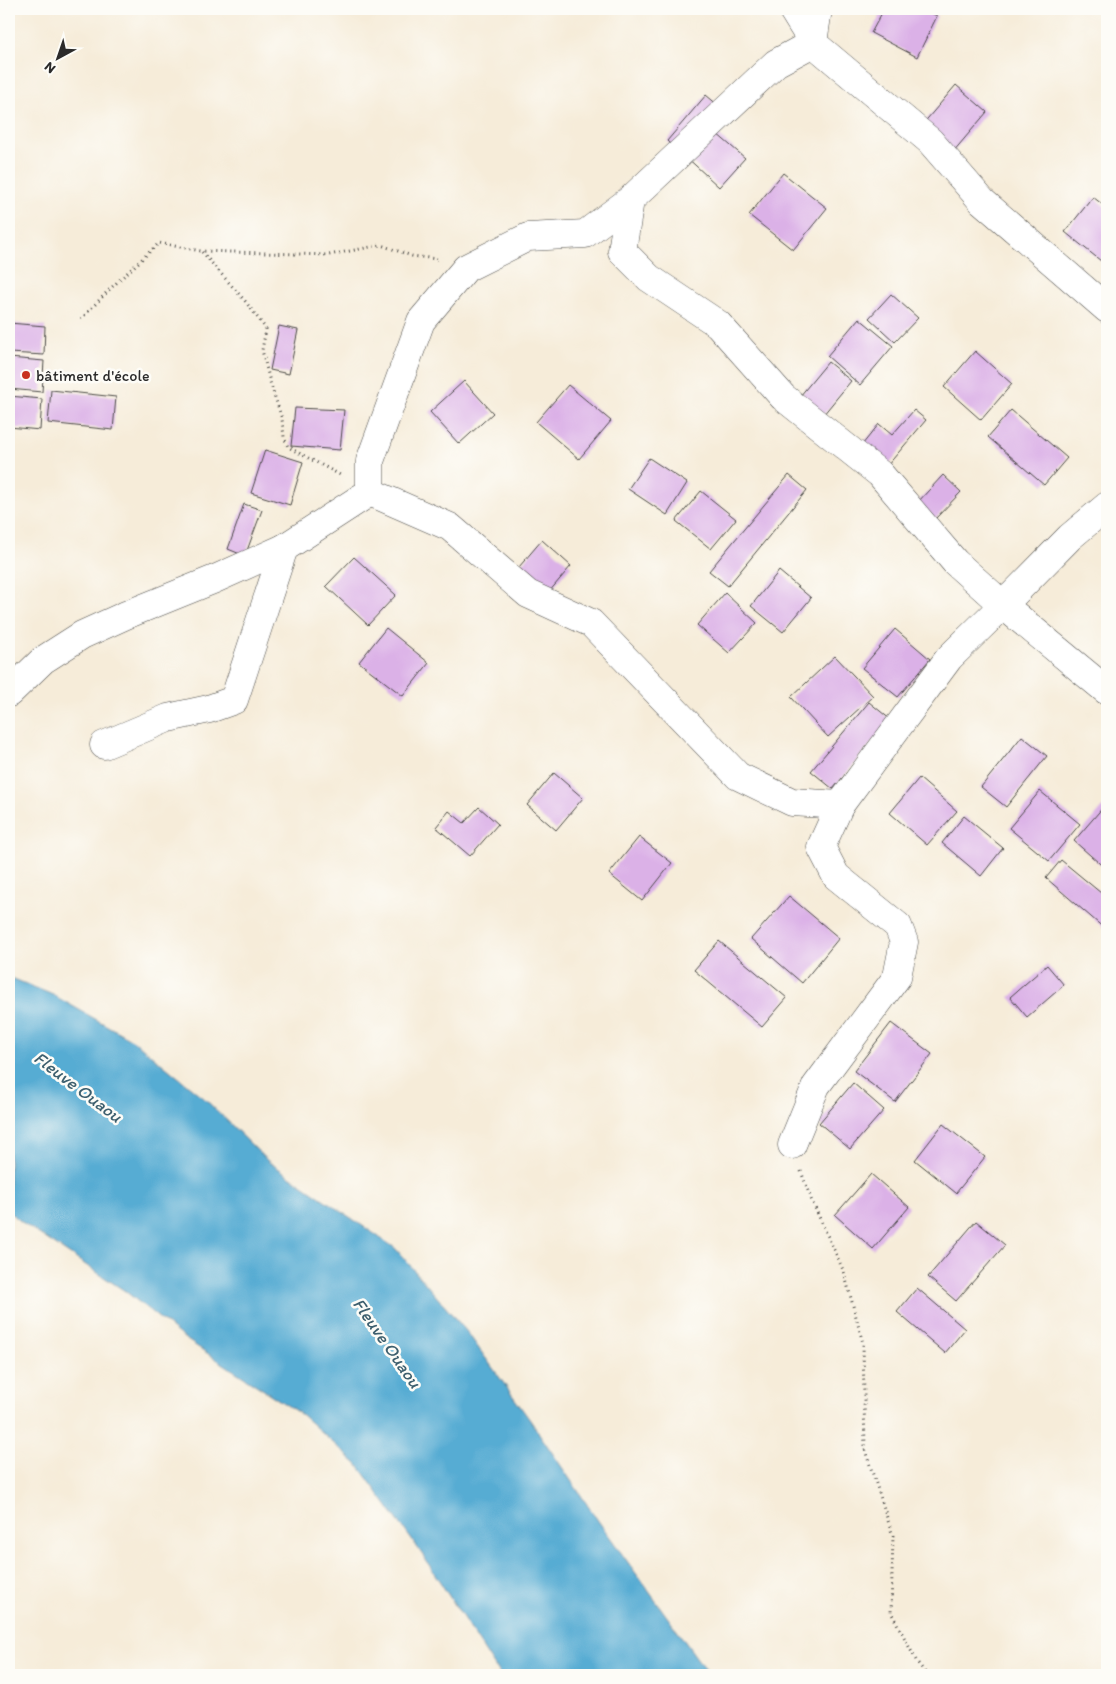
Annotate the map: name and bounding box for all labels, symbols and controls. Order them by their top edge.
north arrow [32,32,82,82]
text: N [41,58,59,77]
place label: bâtiment d'école [36,366,150,385]
marker: bâtiment d'école [20,369,32,381]
water label: Fleuve Ouaou [30,1047,127,1128]
water label: Fleuve Ouaou [348,1294,427,1393]

